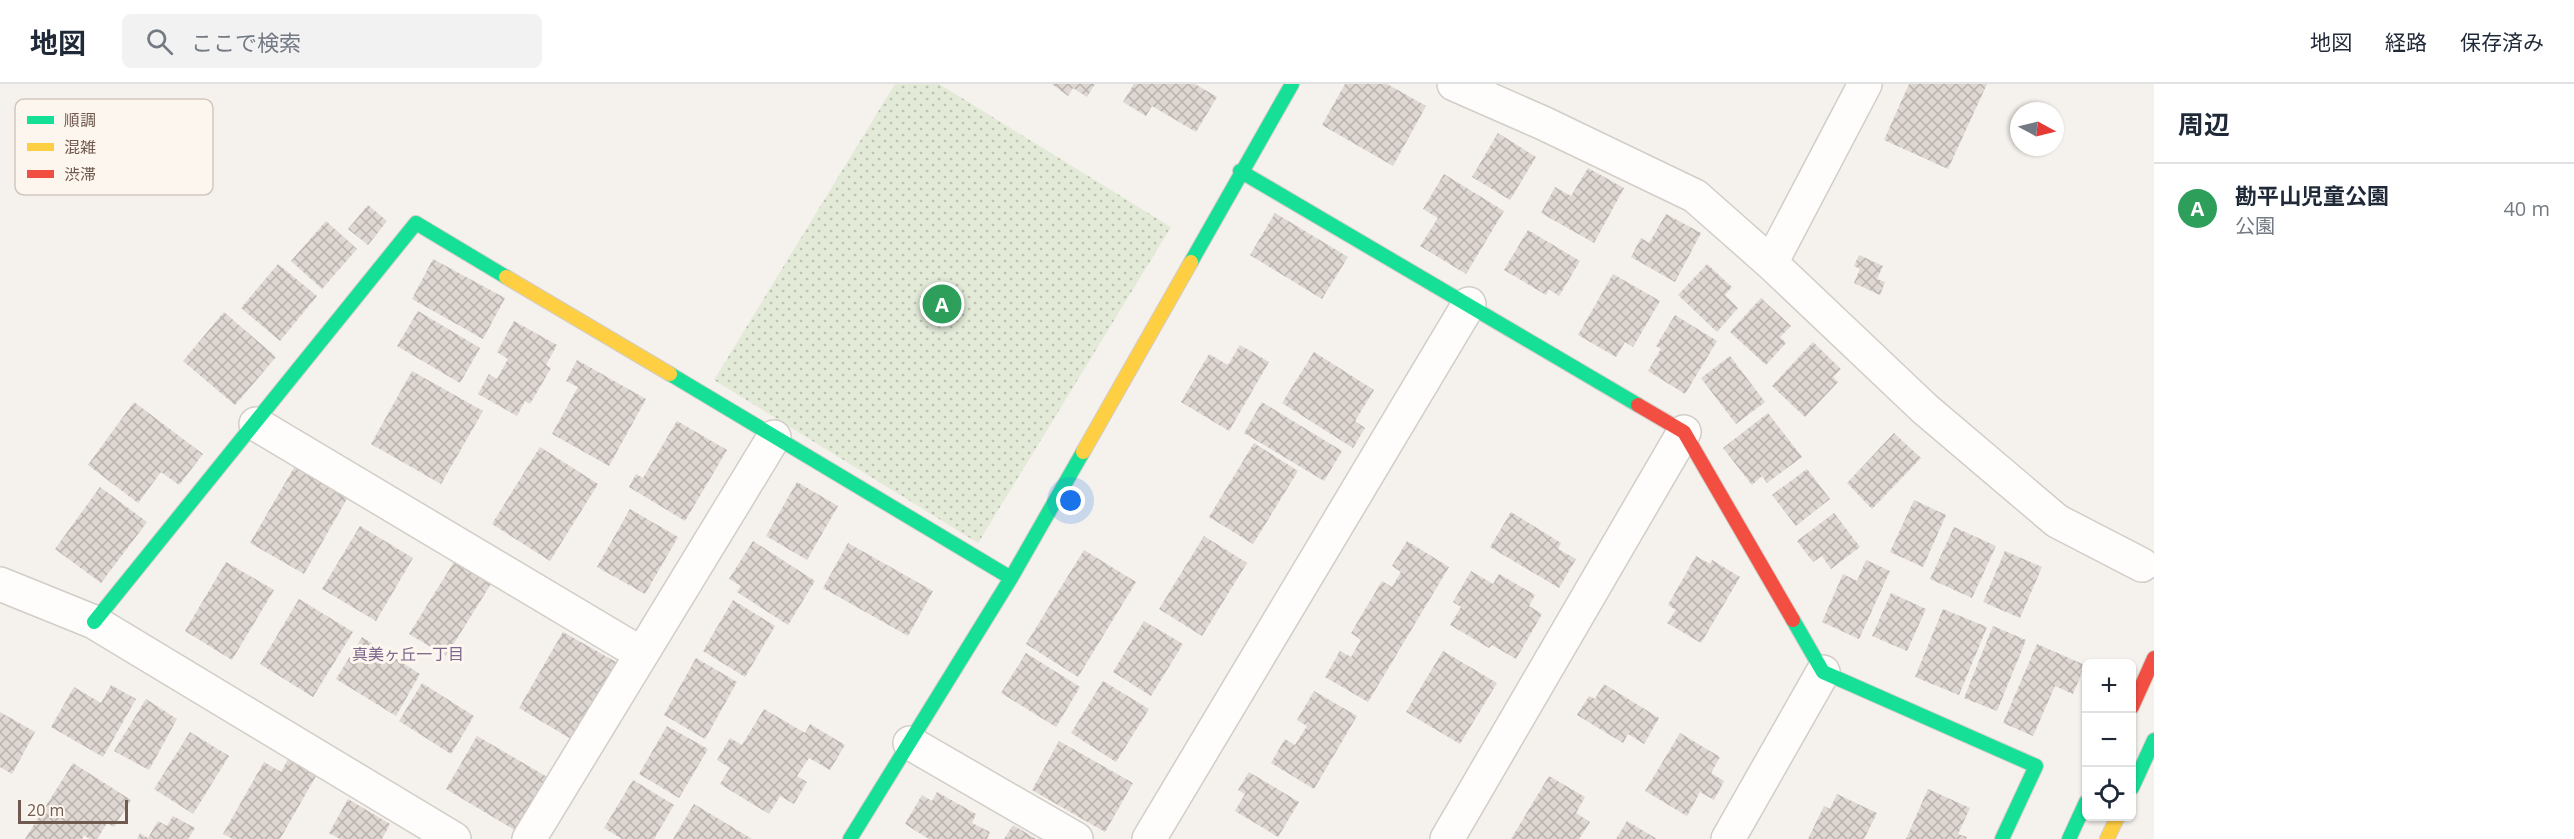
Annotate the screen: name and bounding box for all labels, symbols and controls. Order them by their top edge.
search box [122,14,542,68]
text: 地図 [30,23,86,61]
icon: search [143,25,176,58]
text: ここで検索 [191,27,301,57]
text: 地図 [2310,28,2352,56]
text: 経路 [2385,28,2427,56]
text: 保存済み [2460,28,2544,56]
legend [15,99,213,195]
north arrow [2010,102,2064,156]
text: 周辺 [2178,106,2230,142]
text: 順調 [64,109,96,131]
text: 混雑 [64,136,96,158]
text: 渋滞 [64,163,96,185]
text: 勘平山児童公園 [2235,180,2389,210]
text: A [2191,195,2204,222]
text: 40 m [2503,195,2550,222]
text: 公園 [2235,212,2275,239]
pin: A [922,282,962,326]
your location [1056,486,1085,515]
district label: 真美ヶ丘一丁目 [352,643,464,665]
map controls [2082,659,2136,821]
button: + [2082,659,2136,713]
button: − [2082,713,2136,767]
button: locate [2082,767,2136,821]
scale bar [18,797,128,824]
text: 20 m [27,799,64,821]

